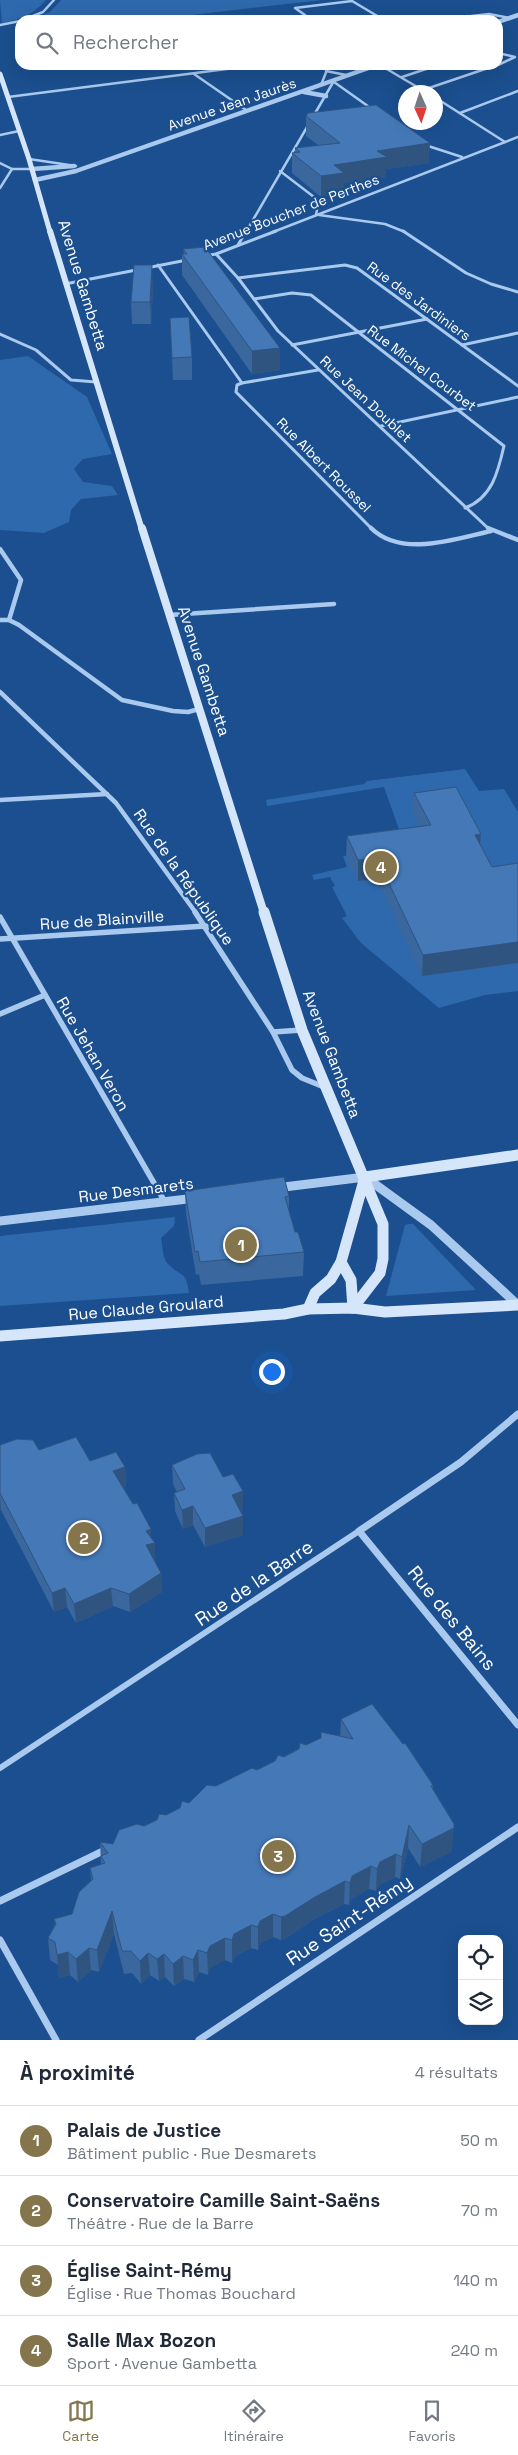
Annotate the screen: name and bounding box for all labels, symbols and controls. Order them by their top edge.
search box [15,15,503,70]
icon: search [33,29,61,57]
text: Rechercher [73,30,179,55]
street label: Avenue Jean Jaurès [165,74,299,134]
north arrow [398,85,443,130]
street label: Avenue Boucher de Perthes [200,170,382,254]
street label: Avenue Gambetta [53,217,113,353]
street label: Rue des Jardiniers [364,257,474,345]
street label: Rue Michel Courbet [364,321,480,415]
street label: Rue Jean Doublet [316,352,416,446]
street label: Rue Albert Roussel [273,414,375,516]
street label: Avenue Gambetta [173,603,235,739]
street label: Rue de la République [129,805,239,949]
pin: 4 [365,848,397,886]
street label: Rue de Blainville [39,905,165,935]
street label: Avenue Gambetta [298,987,366,1121]
street label: Rue Jehan Veron [52,993,134,1115]
street label: Rue Desmarets [77,1173,195,1207]
pin: 1 [225,1226,257,1264]
street label: Rue Claude Groulard [68,1291,224,1325]
your location [259,1359,285,1385]
pin: 2 [68,1519,100,1557]
street label: Rue de la Barre [190,1534,318,1632]
street label: Rue des Bains [402,1560,502,1676]
pin: 3 [262,1837,294,1875]
street label: Rue Saint-Rémy [281,1869,417,1971]
map controls [458,1935,503,2025]
button: locate [458,1935,503,1980]
button: layers [458,1980,503,2025]
text: À proximité [20,2059,135,2086]
text: 4 résultats [415,2062,498,2083]
text: Palais de Justice [67,2118,221,2143]
text: 1 [32,2130,40,2151]
text: 50 m [460,2130,498,2151]
text: Bâtiment public · Rue Desmarets [67,2143,317,2164]
text: Conservatoire Camille Saint-Saëns [67,2188,380,2213]
text: 2 [31,2200,41,2221]
text: 70 m [461,2200,498,2221]
text: Théâtre · Rue de la Barre [67,2213,254,2234]
text: Église Saint-Rémy [67,2258,232,2283]
text: 3 [31,2270,41,2291]
text: 140 m [453,2270,498,2291]
text: Église · Rue Thomas Bouchard [67,2283,296,2304]
text: Salle Max Bozon [67,2328,216,2353]
text: 4 [31,2340,41,2361]
text: 240 m [451,2340,498,2361]
text: Sport · Avenue Gambetta [67,2353,257,2374]
tab: Carte [62,2397,99,2445]
tab: Itinéraire [224,2397,284,2445]
tab: Favoris [409,2397,456,2445]

